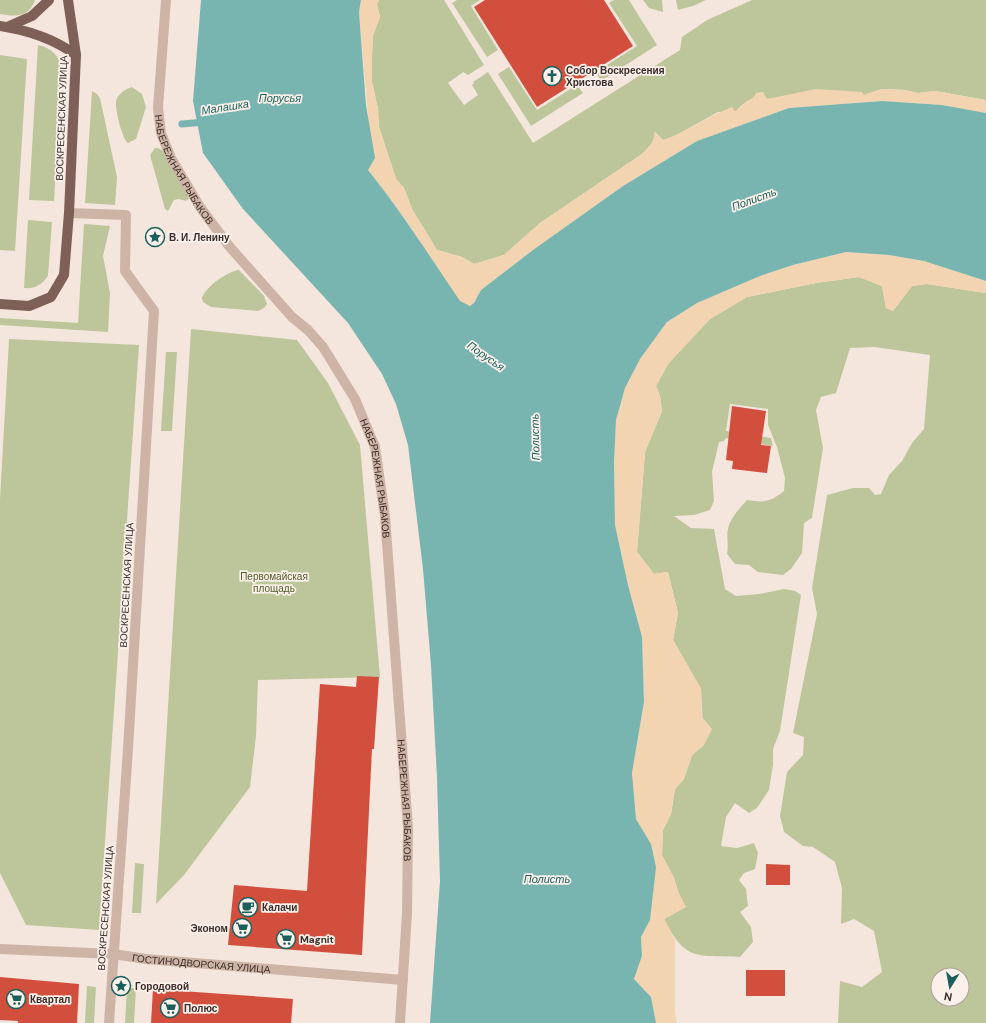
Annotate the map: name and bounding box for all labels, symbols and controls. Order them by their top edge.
street label: ВОСКРЕСЕНСКАЯ УЛИЦА [53,55,70,181]
place label: Собор Воскресения Христова [566,64,665,89]
church icon: Собор Воскресения Христова [541,65,563,87]
water label: Порусья [259,91,301,105]
water label: Малашка [200,96,250,118]
street label: НАБЕРЕЖНАЯ РЫБАКОВ [152,114,217,227]
water label: Полисть [730,184,778,214]
place icon: В. И. Ленину [144,226,166,248]
place label: В. И. Ленину [169,231,230,244]
water label: Порусья [465,338,508,374]
water label: Полисть [527,413,543,461]
street label: НАБЕРЕЖНАЯ РЫБАКОВ [357,417,393,539]
street label: ВОСКРЕСЕНСКАЯ УЛИЦА [117,522,136,648]
park label: Первомайская площадь [240,570,308,595]
street label: НАБЕРЕЖНАЯ РЫБАКОВ [394,739,414,862]
street label: ВОСКРЕСЕНСКАЯ УЛИЦА [95,845,116,971]
water label: Полисть [524,872,571,886]
cafe icon: Калачи [237,896,259,918]
place label: Калачи [262,901,297,914]
supermarket icon: Эконом [231,917,253,939]
place label: Эконом [190,922,228,935]
supermarket icon: Magnit [275,928,297,950]
place label: Magnit [300,933,334,946]
street label: ГОСТИНОДВОРСКАЯ УЛИЦА [131,951,271,976]
north arrow [930,967,970,1007]
place icon: Городовой [110,975,132,997]
place label: Городовой [135,980,189,993]
supermarket icon: Квартал [5,988,27,1010]
text: N [943,989,953,1004]
place label: Квартал [30,993,70,1006]
supermarket icon: Полюс [159,997,181,1019]
place label: Полюс [184,1002,218,1015]

